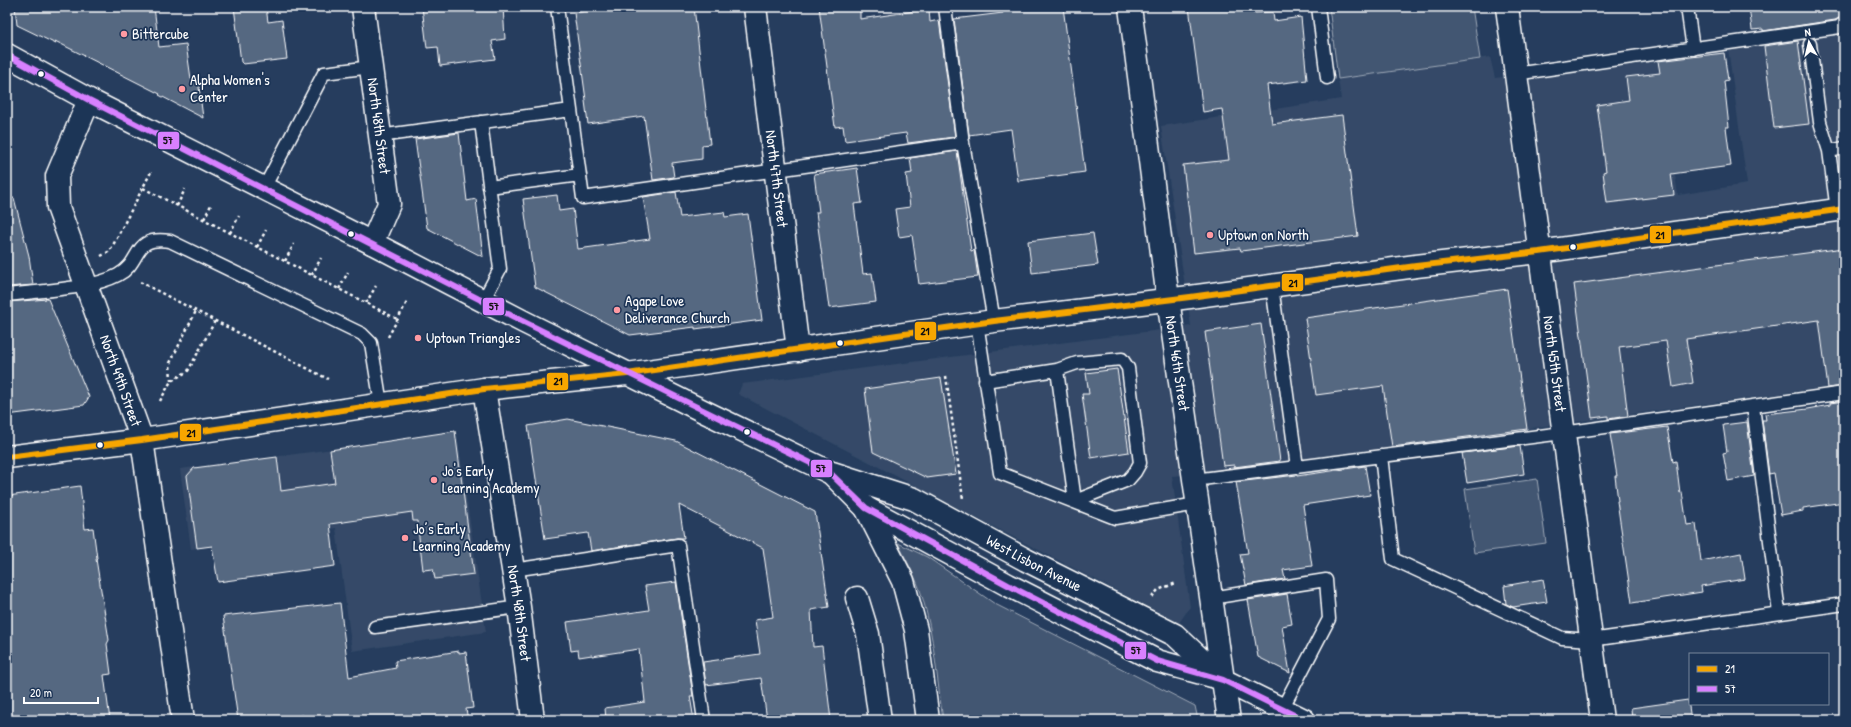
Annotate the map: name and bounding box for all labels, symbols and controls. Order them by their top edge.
north arrow [1789,22,1829,62]
place label: Bittercube [132,23,189,44]
text: N [1804,25,1812,39]
marker: Bittercube [119,29,129,39]
unlabelled marker [36,69,46,79]
place label: Alpha Women's Center [190,69,270,107]
street label: North 48th Street [362,77,396,176]
marker: Alpha Women's Center [177,84,187,94]
street label: North 47th Street [761,129,794,229]
line badge: 57 [157,131,180,150]
text: 57 [163,133,174,147]
place label: Uptown on North [1218,224,1309,245]
line badge: 21 [1649,225,1672,244]
text: 21 [1655,228,1665,242]
unlabelled marker [346,229,356,239]
marker: Uptown on North [1205,230,1215,240]
unlabelled marker [1568,242,1578,252]
line badge: 21 [1281,273,1304,292]
text: 21 [1288,276,1298,290]
place label: Agape Love Deliverance Church [625,290,730,328]
line badge: 57 [482,297,505,316]
text: 57 [489,299,500,313]
marker: Agape Love Deliverance Church [612,305,622,315]
street label: North 46th Street [1161,314,1195,413]
street label: North 45th Street [1538,314,1572,414]
line badge: 21 [914,321,937,341]
text: 21 [920,324,930,338]
place label: Uptown Triangles [426,327,521,348]
street label: North 49th Street [95,332,147,430]
marker: Uptown Triangles [413,333,423,343]
unlabelled marker [835,338,845,348]
line badge: 21 [546,372,569,391]
text: 21 [553,374,563,388]
line badge: 21 [179,423,202,442]
text: 21 [186,426,196,440]
unlabelled marker [742,427,752,437]
unlabelled marker [95,440,105,450]
line badge: 57 [810,459,833,478]
place label: Jo's Early Learning Academy [442,460,540,498]
text: 57 [816,461,827,475]
marker: Jo's Early Learning Academy [429,475,439,485]
place label: Jo’s Early Learning Academy [413,518,511,556]
street label: West Lisbon Avenue [983,529,1085,596]
marker: Jo’s Early Learning Academy [400,533,410,543]
street label: North 48th Street [502,564,537,663]
line badge: 57 [1124,641,1147,660]
text: 57 [1131,643,1142,657]
legend [1689,653,1829,705]
text: 21 [1725,660,1735,677]
scale bar [24,679,98,705]
text: 57 [1725,680,1736,697]
text: 20 m [30,684,52,701]

